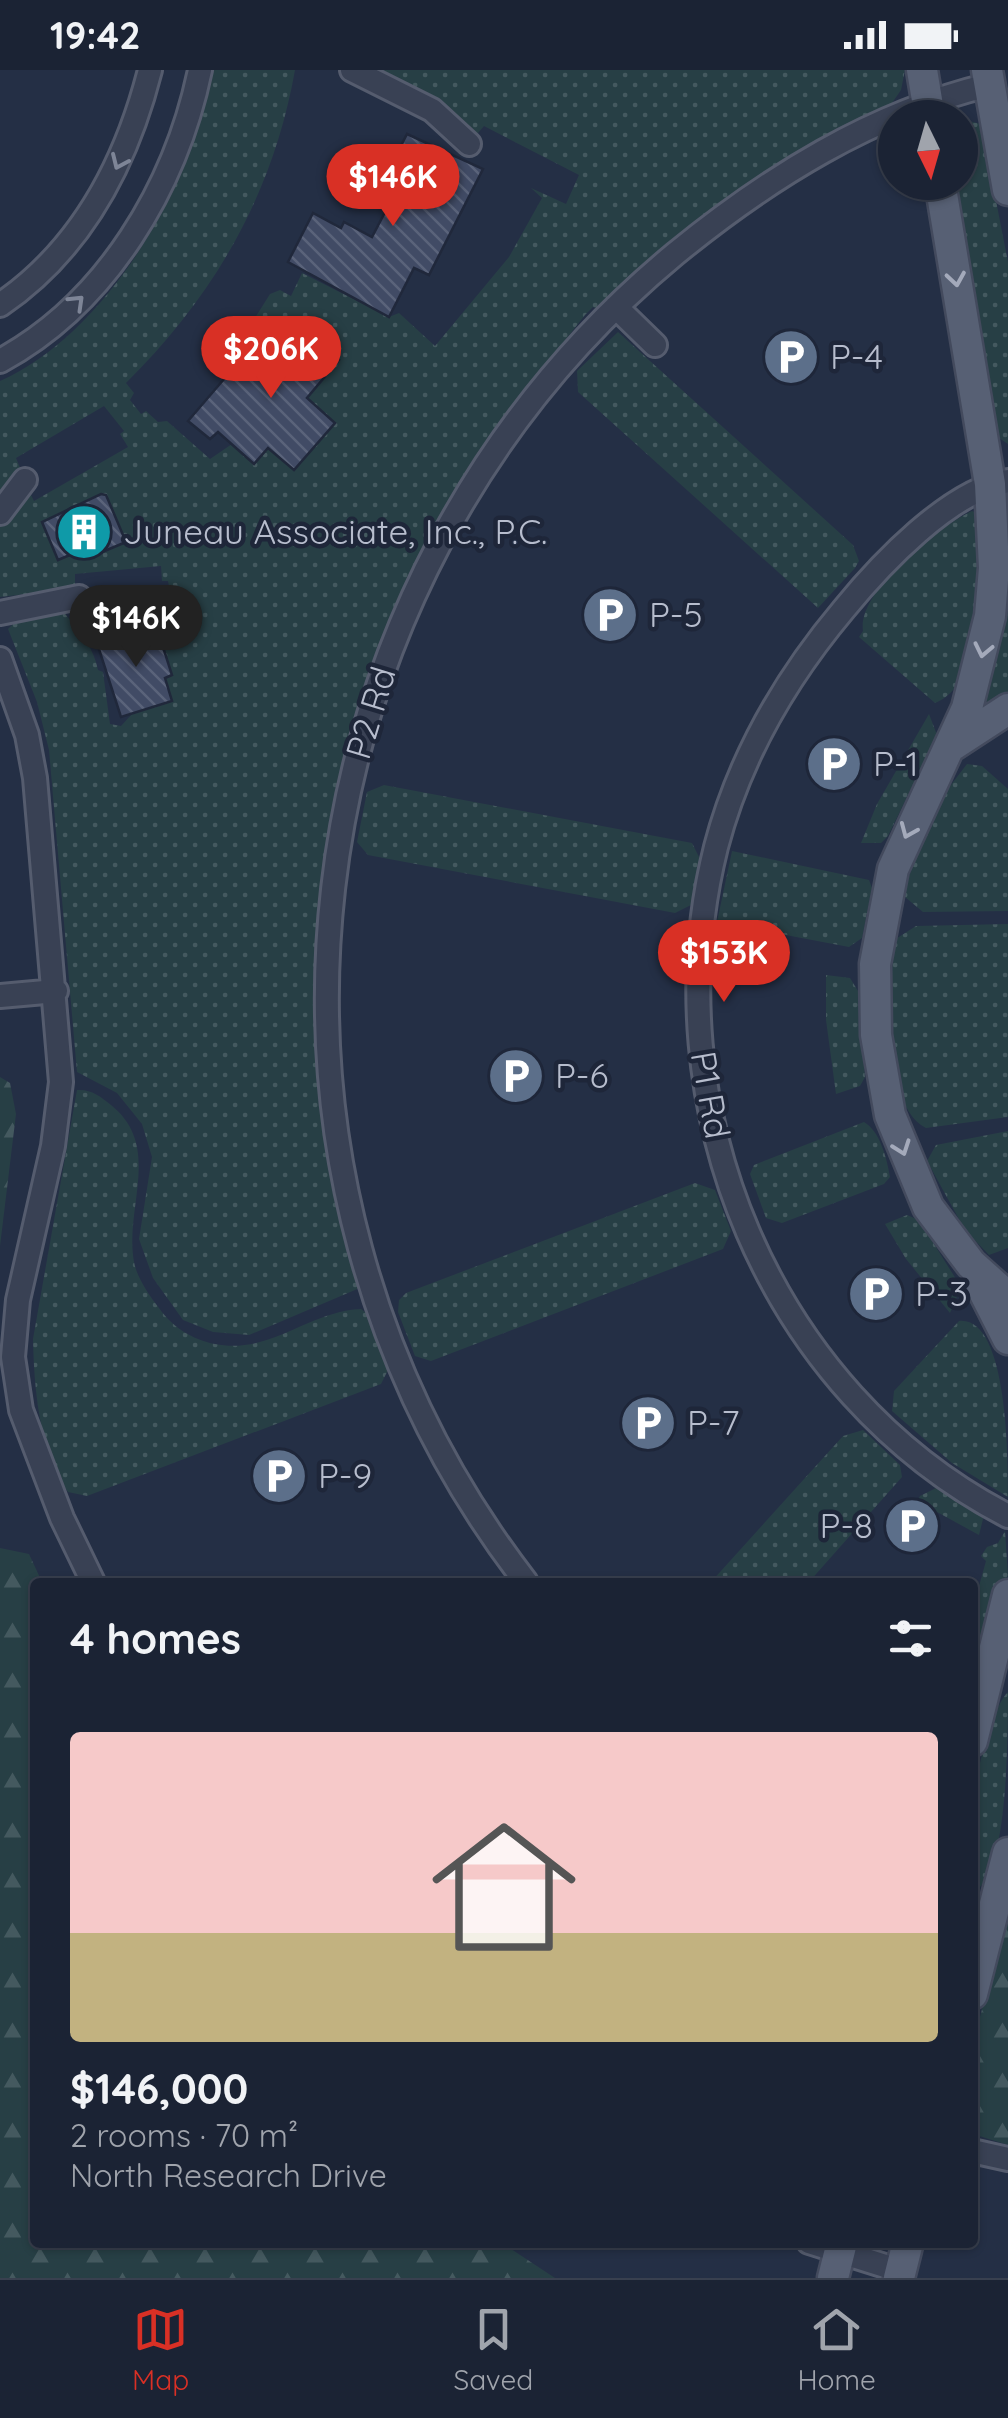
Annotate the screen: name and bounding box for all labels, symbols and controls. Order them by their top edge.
text: 19:42 [50,11,141,59]
north arrow [878,100,978,200]
map controls [878,100,978,200]
pin: $146K [323,144,463,229]
one-way arrow [112,152,132,170]
text: $146K [348,156,438,196]
one-way arrow [945,270,966,287]
one-way arrow [65,296,83,314]
pin: $206K [201,316,341,401]
parking icon: P-4 [761,327,821,387]
text: $206K [223,328,319,368]
place label: P-4 [830,334,883,378]
building icon: Juneau Associate, Inc., P.C. [54,502,114,562]
place label: Juneau Associate, Inc., P.C. [123,509,547,553]
pin: $146K [66,585,206,670]
parking icon: P-5 [580,585,640,645]
place label: P-5 [649,592,703,636]
text: $146K [91,597,181,637]
one-way arrow [974,641,995,658]
street label: P2 Rd [335,661,405,764]
parking icon: P-1 [804,734,864,794]
place label: P-1 [873,741,919,785]
one-way arrow [900,821,920,839]
pin: $153K [654,920,794,1005]
text: $153K [680,932,768,972]
parking icon: P-6 [486,1046,546,1106]
street label: P1 Rd [682,1048,740,1142]
place label: P-6 [555,1053,608,1097]
one-way arrow [890,1138,910,1156]
parking icon: P-3 [846,1264,906,1324]
place label: P-3 [915,1271,968,1315]
parking icon: P-7 [618,1393,678,1453]
place label: P-7 [687,1400,739,1444]
parking icon: P-9 [249,1446,309,1506]
place label: P-9 [318,1453,372,1497]
parking icon: P-8 [882,1496,942,1556]
place label: P-8 [820,1503,873,1547]
icon: filters [883,1611,938,1666]
text: 4 homes [70,1612,241,1665]
icon: home [414,1797,594,1977]
text: $146,000 [70,2062,248,2115]
text: 2 rooms · 70 m² [70,2115,298,2155]
text: North Research Drive [70,2155,387,2195]
tab: Map [132,2302,189,2397]
tab: Saved [453,2302,533,2397]
tab: Home [797,2302,876,2397]

